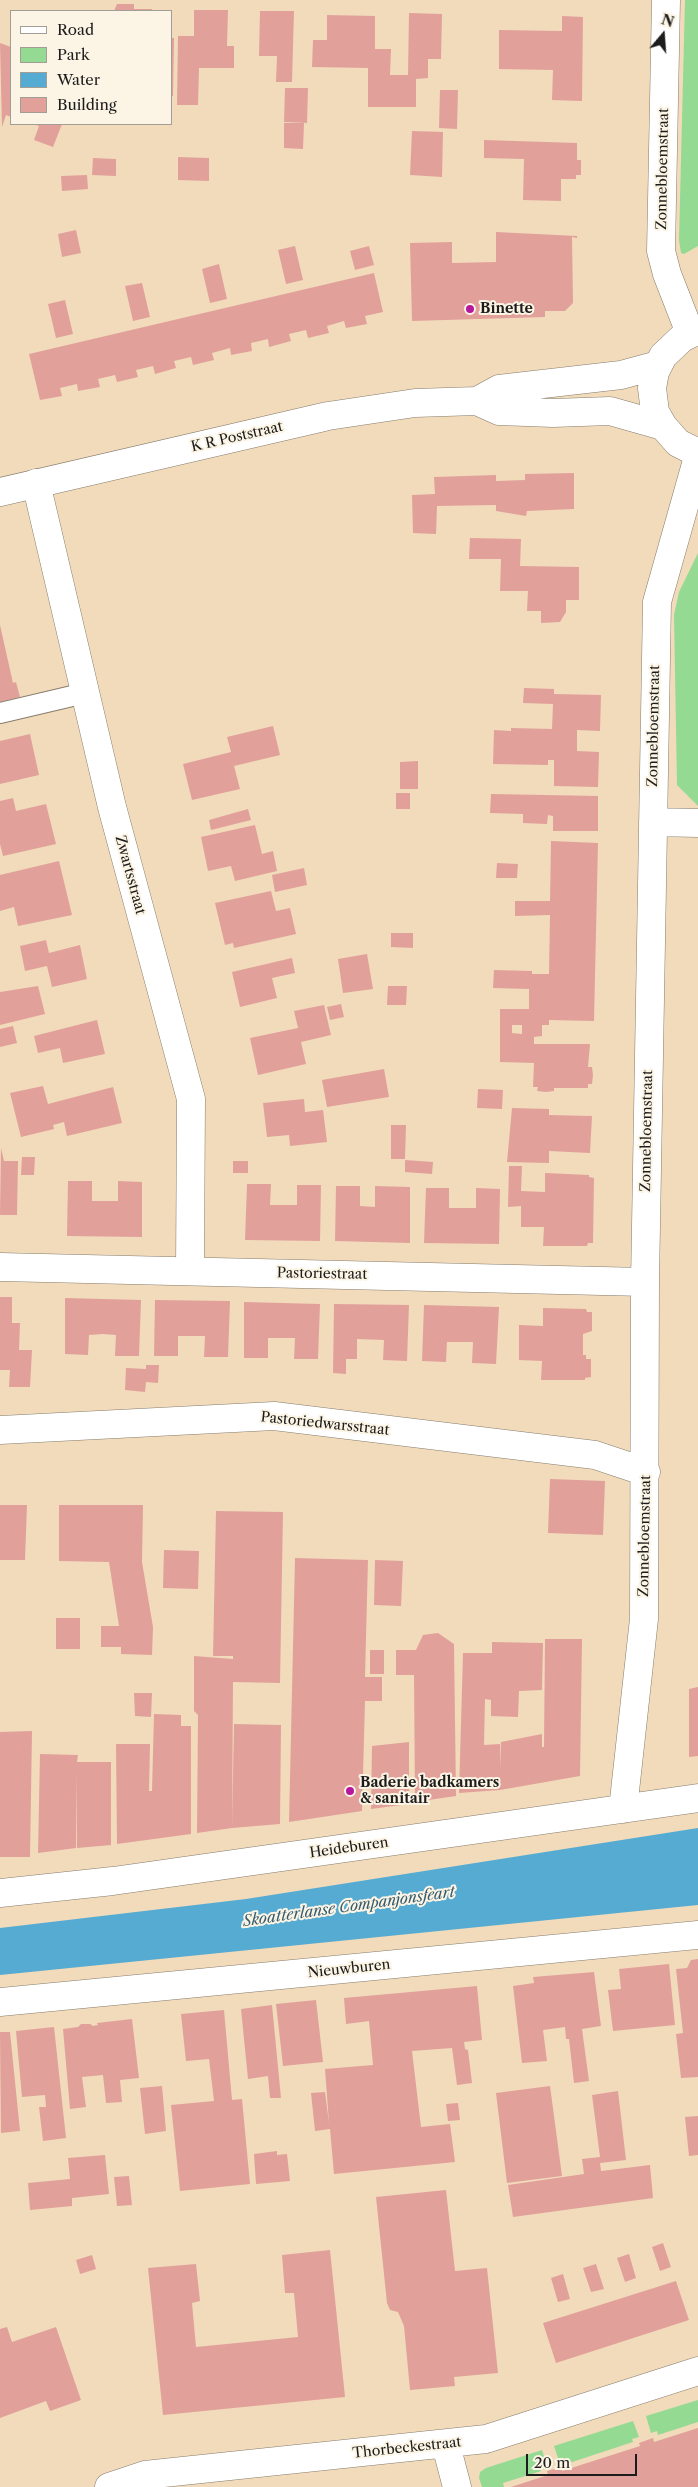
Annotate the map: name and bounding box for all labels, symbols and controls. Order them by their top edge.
legend [10,10,172,125]
north arrow [638,10,688,60]
text: N [659,10,676,31]
text: Road [57,20,94,39]
text: Park [57,45,90,64]
text: Water [57,70,100,89]
text: Building [57,95,117,114]
street label: Zonnebloemstraat [654,108,672,230]
place label: Binette [480,301,533,317]
marker: Binette [464,303,476,315]
street label: K R Poststraat [190,418,284,456]
street label: Zonnebloemstraat [645,665,663,787]
street label: Zwartsstraat [111,834,149,916]
street label: Zonnebloemstraat [638,1070,656,1192]
street label: Pastoriestraat [277,1265,367,1283]
street label: Pastoriedwarsstraat [260,1409,390,1439]
street label: Zonnebloemstraat [636,1475,654,1597]
place label: Baderie badkamers & sanitair [360,1775,499,1808]
marker: Baderie badkamers & sanitair [344,1785,356,1797]
street label: Heideburen [308,1834,390,1862]
water label: Skoatterlanse Companjonsfeart [242,1883,456,1931]
street label: Nieuwburen [307,1956,391,1982]
street label: Thorbeckestraat [352,2434,462,2462]
scale bar [528,2444,639,2476]
text: 20 m [534,2453,570,2472]

